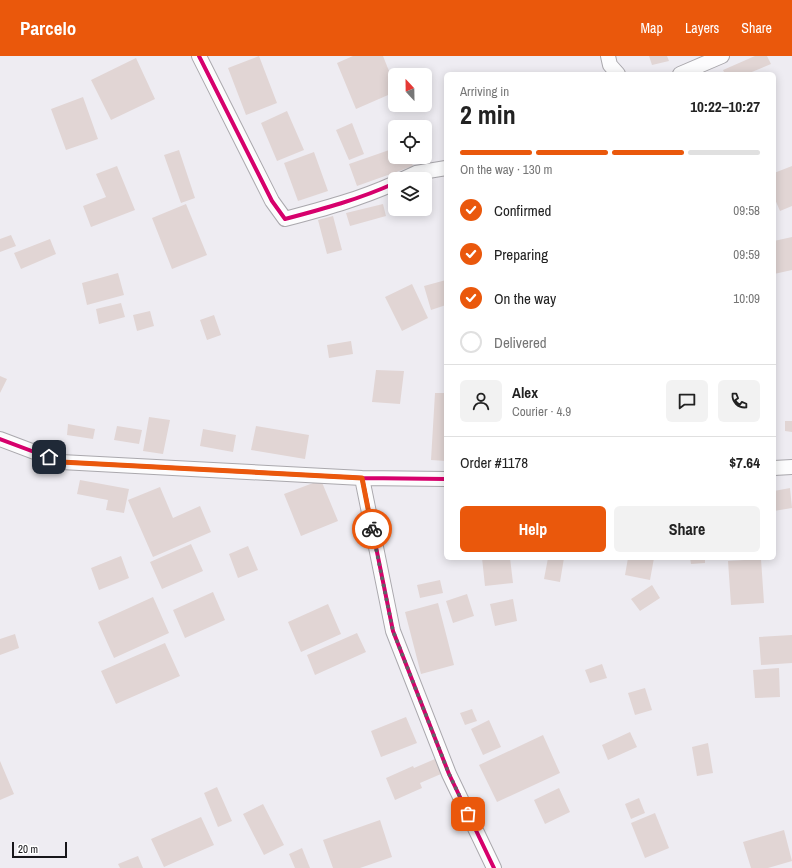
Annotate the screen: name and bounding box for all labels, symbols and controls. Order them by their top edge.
text: Parcelo [20,15,76,41]
text: Map [641,19,663,37]
text: Layers [685,19,719,37]
text: Share [741,19,772,37]
north arrow [388,68,432,112]
map controls [388,68,432,216]
text: Arriving in [460,83,509,100]
text: 10:22–10:27 [690,96,760,117]
text: 2 min [460,97,516,132]
button: locate [388,120,432,164]
text: On the way · 130 m [460,161,552,178]
button: layers [388,172,432,216]
icon: check [460,199,482,221]
text: Confirmed [494,200,551,221]
text: 09:58 [733,202,760,219]
icon: check [460,243,482,265]
text: Preparing [494,244,548,265]
text: 09:59 [733,246,760,263]
icon: check [460,287,482,309]
text: On the way [494,288,556,309]
text: 10:09 [733,290,760,307]
text: Delivered [494,332,547,353]
button: person [460,380,502,422]
button: chat [666,380,708,422]
button: phone [718,380,760,422]
text: Alex [512,382,538,403]
text: Courier · 4.9 [512,403,571,420]
pin [32,440,66,474]
icon: home [38,446,60,468]
text: Order #1178 [460,452,528,473]
text: $7.64 [729,452,760,473]
button: Help [460,506,606,552]
button: Share [614,506,760,552]
courier [352,509,392,549]
icon: bike [361,518,383,540]
pin [451,797,485,831]
icon: bag [457,803,479,825]
scale bar [12,840,67,859]
text: 20 m [18,842,38,856]

